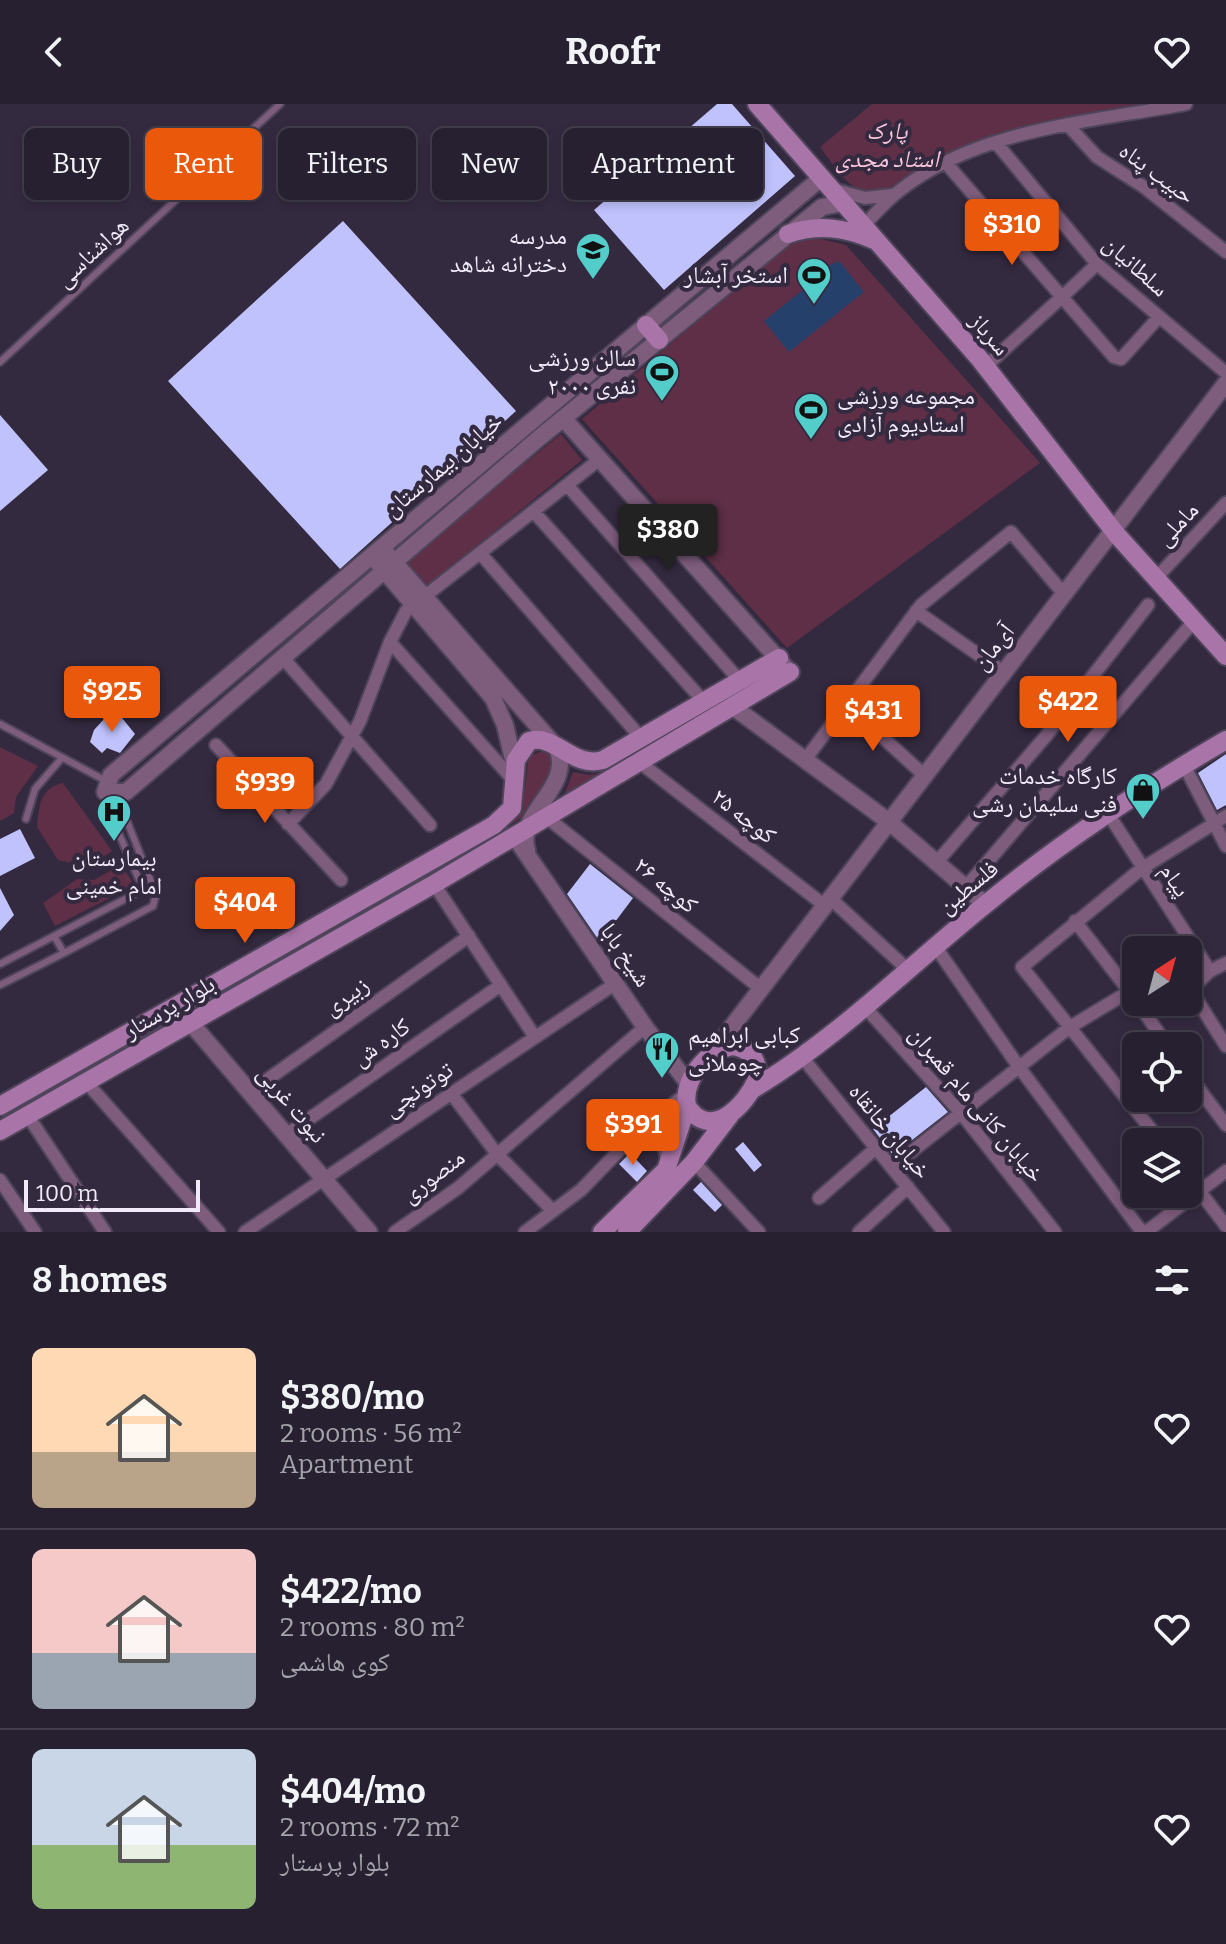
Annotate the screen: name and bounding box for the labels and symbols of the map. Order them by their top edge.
park label: پارک استاد مجدی [835,117,941,174]
street label: حبیب پناه [1114,136,1200,210]
pin: $310 [965,199,1059,267]
street label: هواشناسی [49,211,135,293]
place label: مدرسه دخترانه شاهد [450,222,567,278]
street label: سلطانیان [1098,229,1174,303]
school or university icon: مدرسه دخترانه شاهد [574,231,612,281]
sports icon: استخر آبشار [795,256,833,306]
place label: استخر آبشار [683,261,788,289]
street label: سرباز [963,306,1016,361]
place label: سالن ورزشی ۲۰۰۰ نفری [528,344,636,400]
sports icon: سالن ورزشی ۲۰۰۰ نفری [643,353,681,403]
place label: مجموعه ورزشی استادیوم آزادی [837,382,975,440]
sports icon: مجموعه ورزشی استادیوم آزادی [792,391,830,441]
street label: خیابان بیمارستان [378,407,508,523]
street label: ماملی [1150,496,1204,552]
pin: $380 [621,504,715,572]
street label: آی‌مان [966,617,1020,676]
pin: $925 [65,666,159,734]
pin: $422 [1021,676,1115,744]
pin: $431 [826,685,920,753]
pin: $939 [218,757,312,825]
place label: کارگاه خدمات فنی سلیمان رشی [972,762,1117,818]
shop icon: کارگاه خدمات فنی سلیمان رشی [1124,771,1162,821]
street label: کوچه ۲۵ [706,782,782,850]
hospital icon: بیمارستان امام خمینی [95,793,133,843]
place label: بیمارستان امام خمینی [66,844,162,902]
street label: کوچه ۲۶ [629,851,703,919]
street label: فلسطین [932,854,1004,920]
street label: پیام [1152,858,1196,903]
pin: $404 [198,877,292,945]
street label: شیخ بابا [594,918,657,993]
north arrow [1122,936,1202,1016]
street label: بلوار پرستار [117,970,220,1045]
street label: زبیری [318,970,374,1022]
street label: کاره ش [347,1012,415,1072]
street label: خیابان کانی مام قمبران [902,1020,1051,1189]
place label: کبابی ابراهیم چوملانی [688,1021,800,1077]
restaurant icon: کبابی ابراهیم چوملانی [643,1030,681,1080]
street label: توتونچی [378,1056,458,1122]
street label: نبوت غربی [251,1059,333,1149]
street label: خیابان خانقاه [843,1078,937,1184]
pin: $391 [586,1099,680,1167]
street label: منصوری [396,1143,470,1209]
scale bar [24,1176,200,1212]

